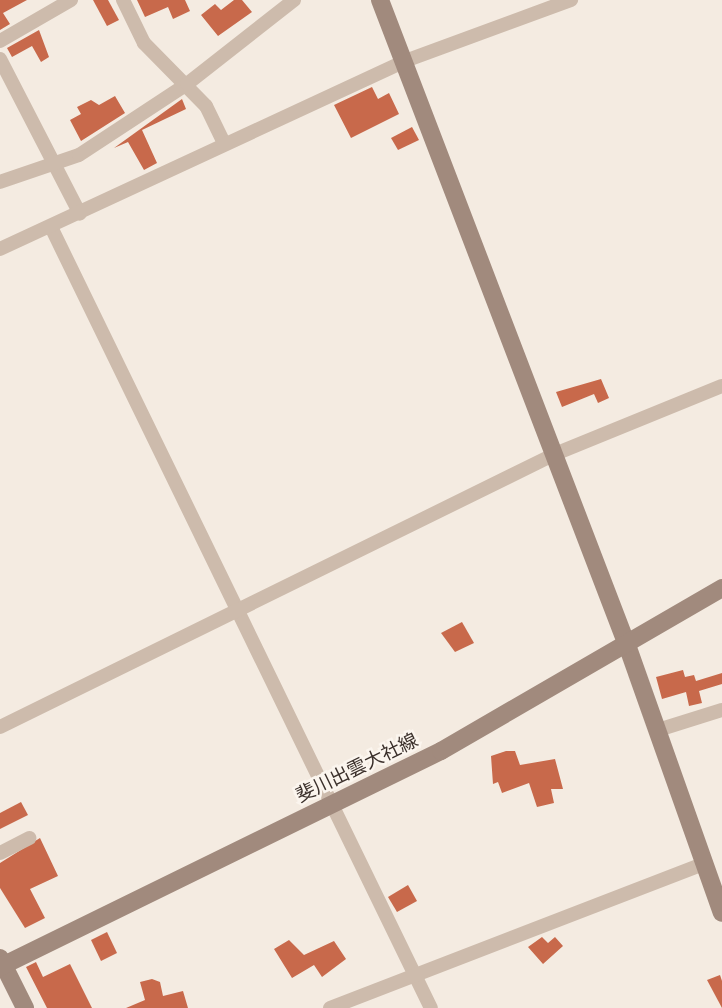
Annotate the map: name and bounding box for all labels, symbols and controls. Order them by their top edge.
street label: 斐川出雲大社線 [292,729,422,807]

